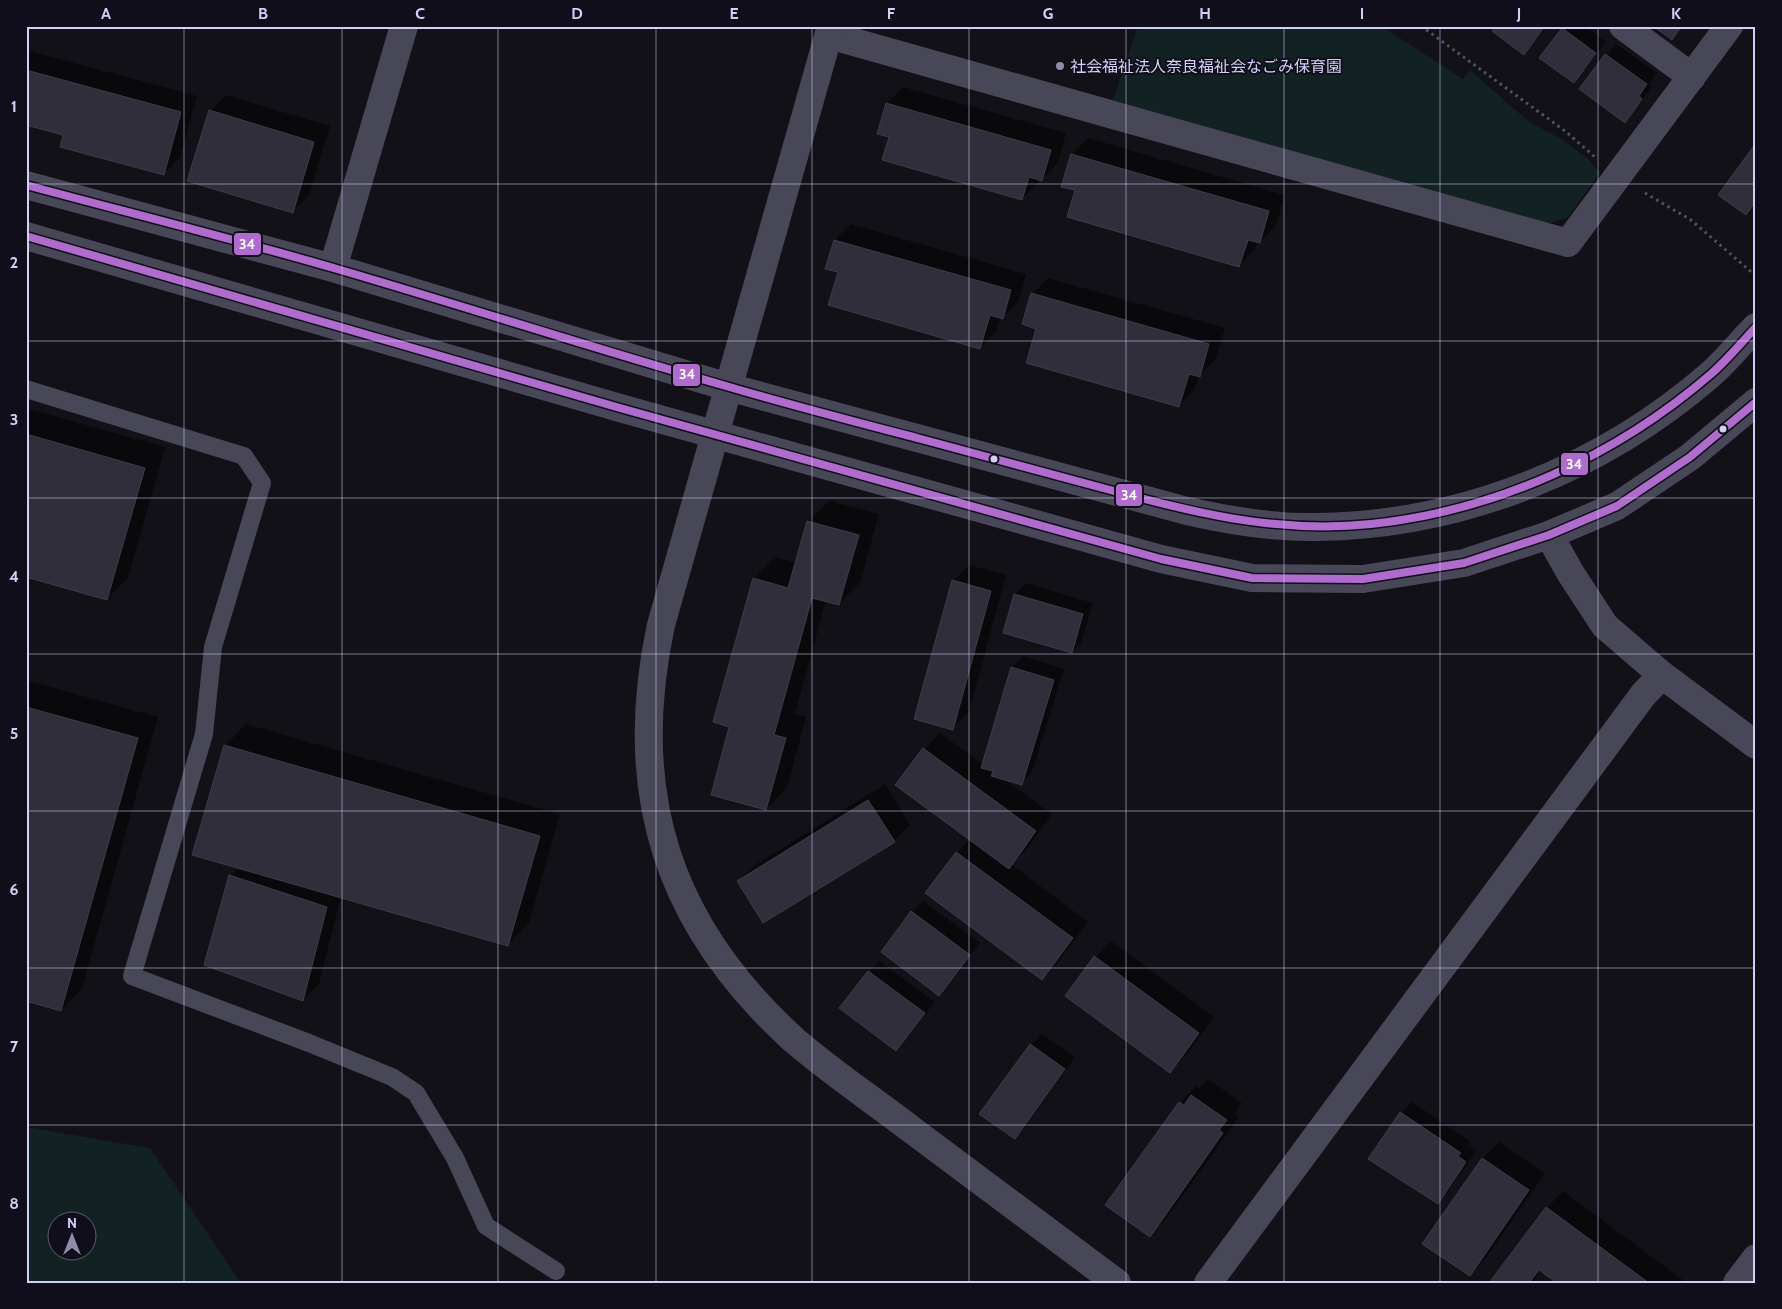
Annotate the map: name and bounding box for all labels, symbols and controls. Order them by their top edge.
text: A [101,4,111,23]
text: B [258,4,268,23]
text: C [415,4,425,23]
text: D [571,4,583,23]
text: E [729,4,739,23]
text: F [887,4,896,23]
text: G [1043,4,1053,23]
text: H [1199,4,1211,23]
text: I [1360,4,1364,23]
text: J [1516,4,1521,23]
text: K [1671,4,1681,23]
place label: 社会福祉法人奈良福祉会なごみ保育園 [1070,57,1342,76]
marker: 社会福祉法人奈良福祉会なごみ保育園 [1054,60,1066,72]
text: 1 [11,97,17,116]
line badge: 34 [233,232,262,256]
text: 34 [239,235,255,253]
text: 2 [10,253,18,272]
line badge: 34 [672,363,701,387]
text: 34 [679,365,695,383]
text: 3 [10,410,18,429]
unlabelled marker [1718,424,1728,434]
line badge: 34 [1560,452,1589,476]
unlabelled marker [989,454,999,464]
text: 34 [1566,455,1582,473]
line badge: 34 [1115,483,1143,507]
text: 34 [1121,486,1137,504]
text: 4 [9,567,19,586]
text: 5 [10,724,18,743]
text: 6 [10,880,19,899]
text: 7 [10,1037,19,1056]
text: 8 [9,1194,19,1213]
north arrow [48,1212,98,1262]
text: N [67,1214,77,1232]

